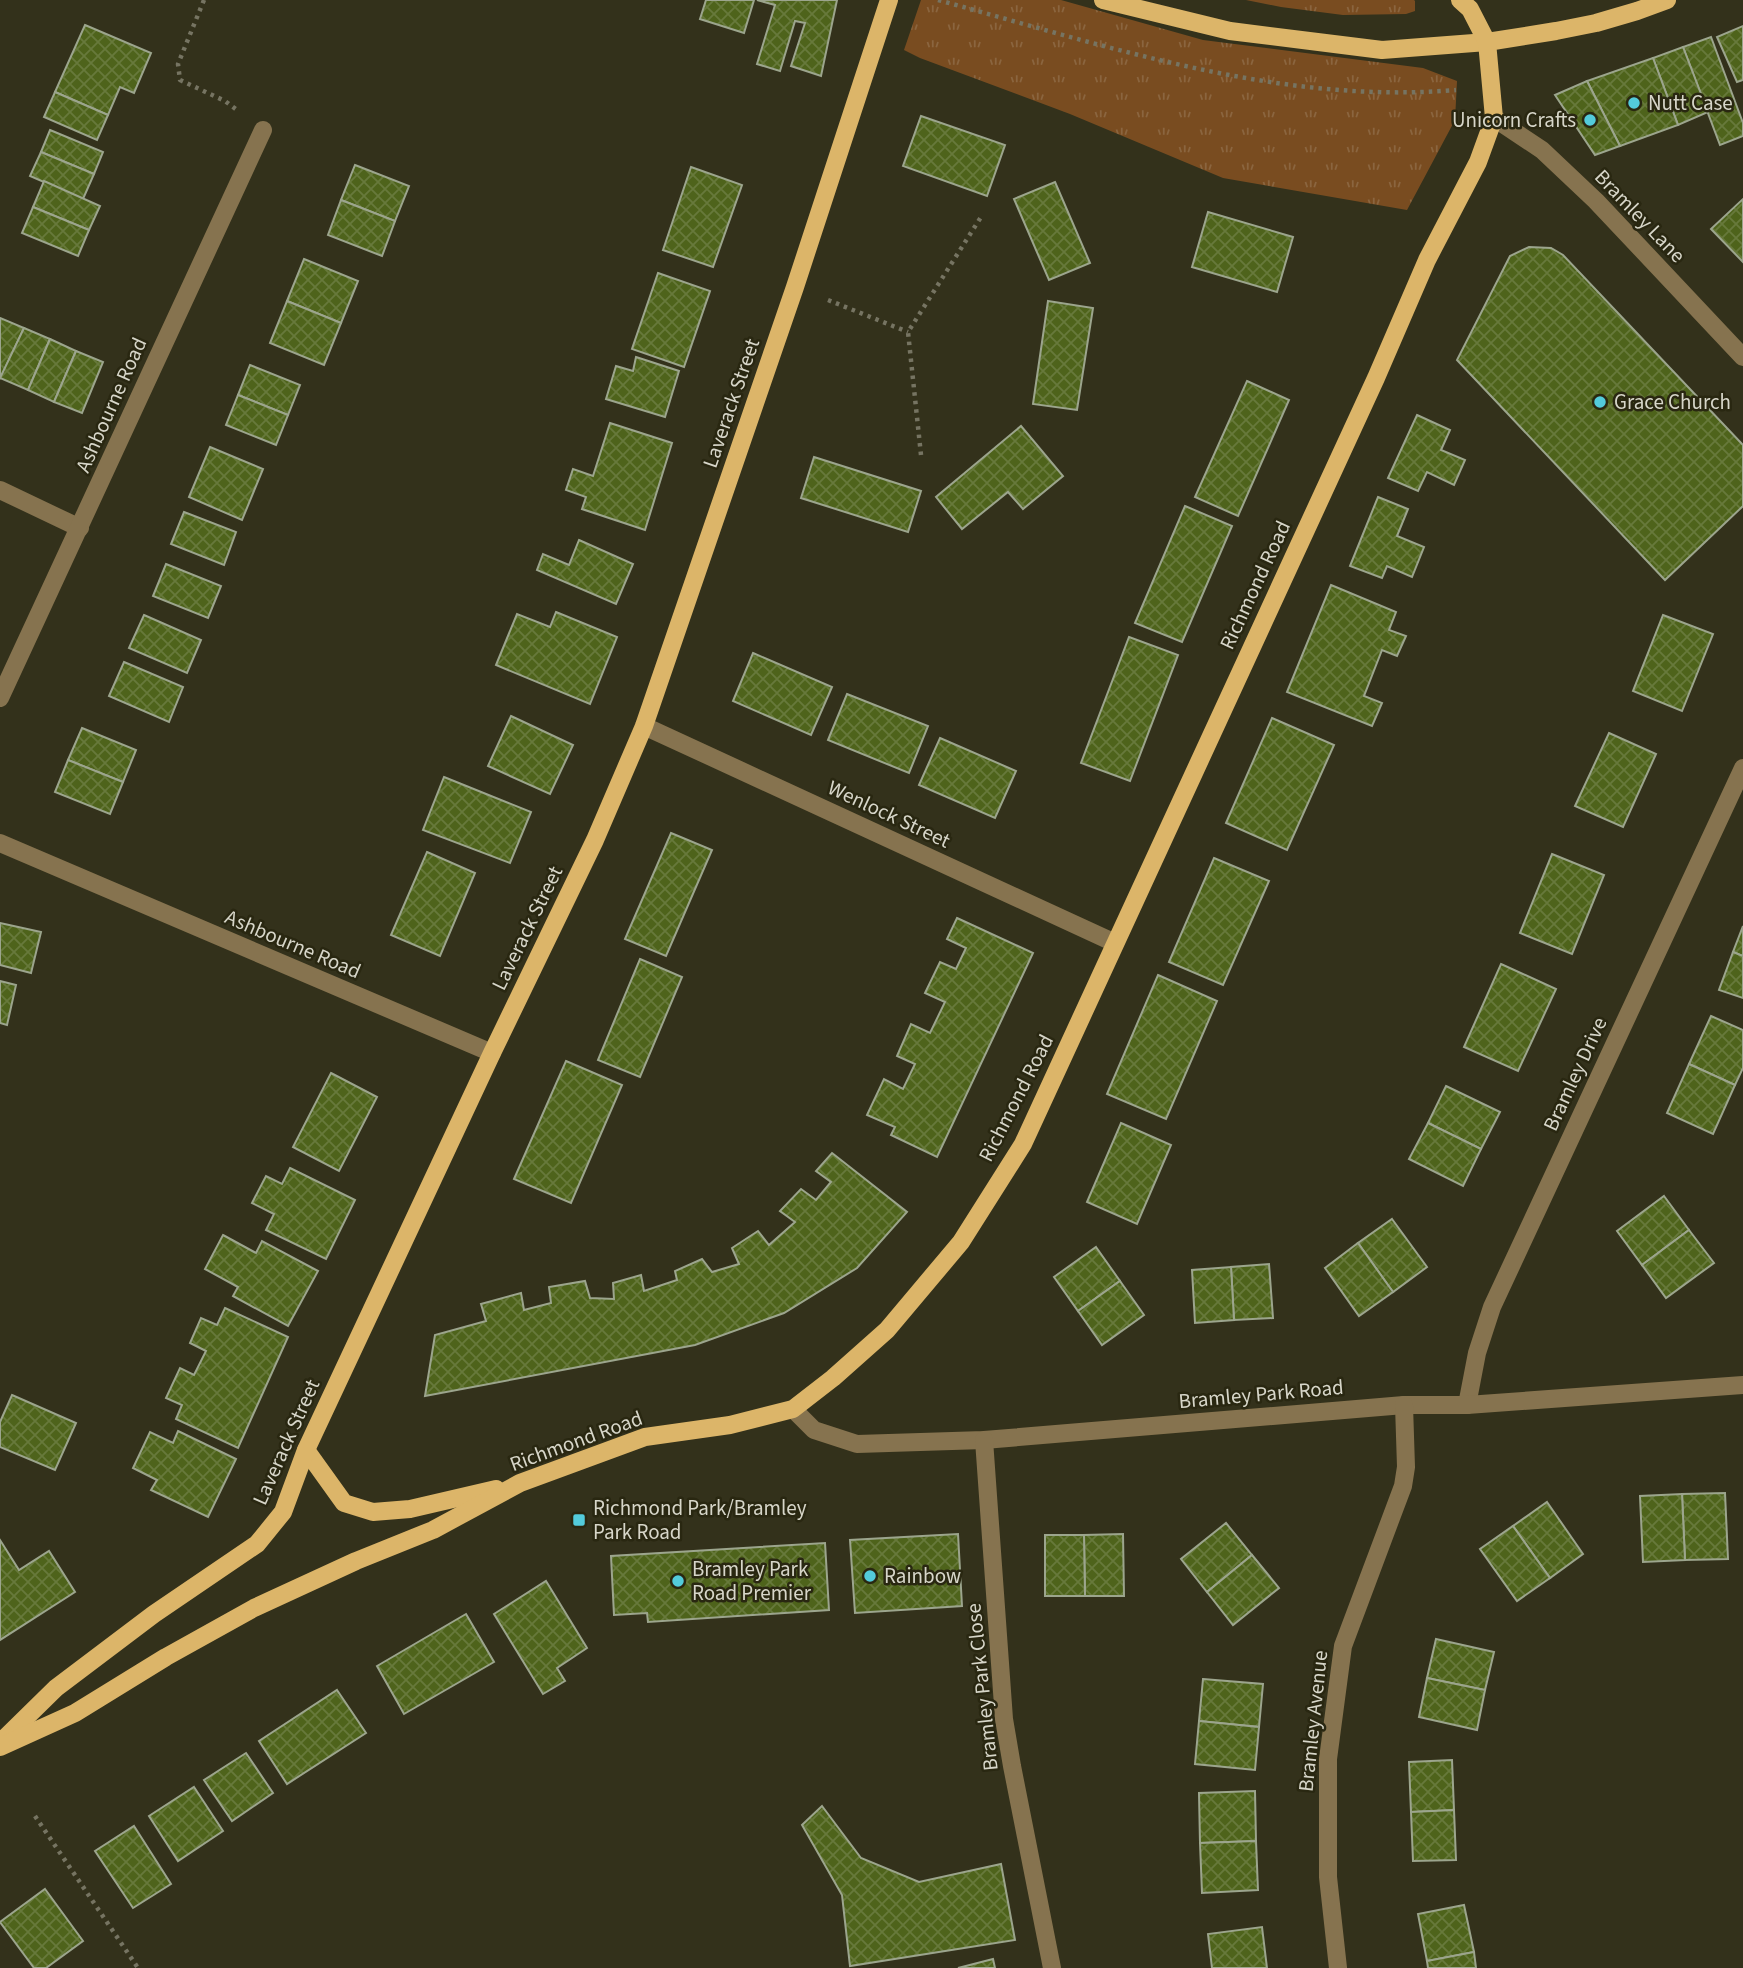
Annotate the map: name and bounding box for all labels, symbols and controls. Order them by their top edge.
place label: Nutt Case [1648,88,1733,118]
marker: Nutt Case [1626,95,1642,111]
place label: Unicorn Crafts [1452,105,1576,135]
marker: Unicorn Crafts [1582,112,1598,128]
street label: Bramley Lane [1588,163,1692,269]
street label: Ashbourne Road [68,333,154,477]
street label: Laverack Street [695,334,767,472]
place label: Grace Church [1614,387,1731,417]
marker: Grace Church [1592,394,1608,410]
street label: Richmond Road [1212,516,1298,654]
street label: Wenlock Street [823,773,955,855]
street label: Laverack Street [484,861,570,995]
street label: Ashbourne Road [220,902,366,986]
street label: Bramley Drive [1536,1012,1614,1136]
street label: Richmond Road [971,1029,1061,1167]
street label: Bramley Park Road [1177,1372,1345,1416]
street label: Laverack Street [245,1374,327,1510]
street label: Richmond Road [505,1403,647,1479]
place label: Richmond Park/Bramley Park Road [593,1493,807,1547]
marker: Richmond Park/Bramley Park Road [571,1512,587,1528]
place label: Bramley Park Road Premier [692,1554,812,1608]
place label: Rainbow [884,1561,961,1591]
marker: Rainbow [862,1568,878,1584]
marker: Bramley Park Road Premier [670,1573,686,1589]
street label: Bramley Park Close [958,1602,1006,1772]
street label: Bramley Avenue [1291,1649,1335,1793]

